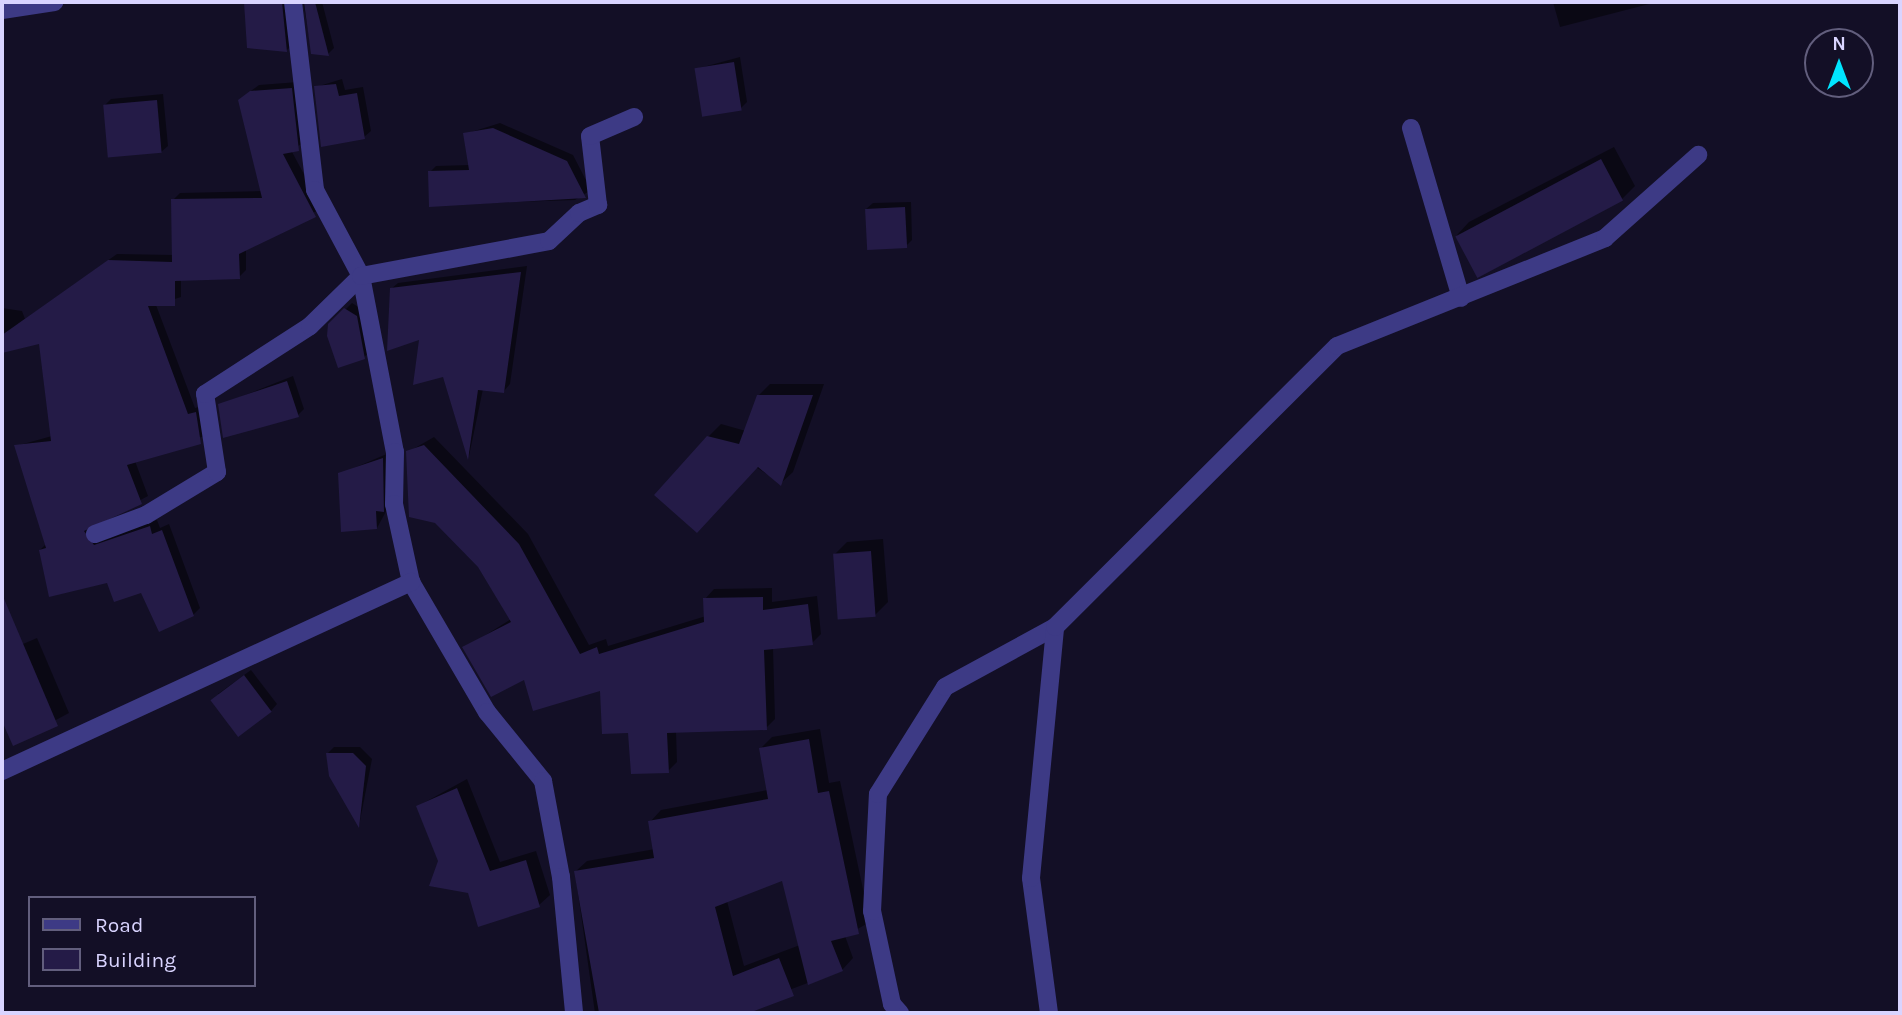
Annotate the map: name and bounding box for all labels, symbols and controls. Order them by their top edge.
north arrow [1804,28,1874,98]
text: N [1832,33,1846,55]
legend [28,896,256,987]
text: Road [95,913,143,937]
text: Building [95,948,176,972]

